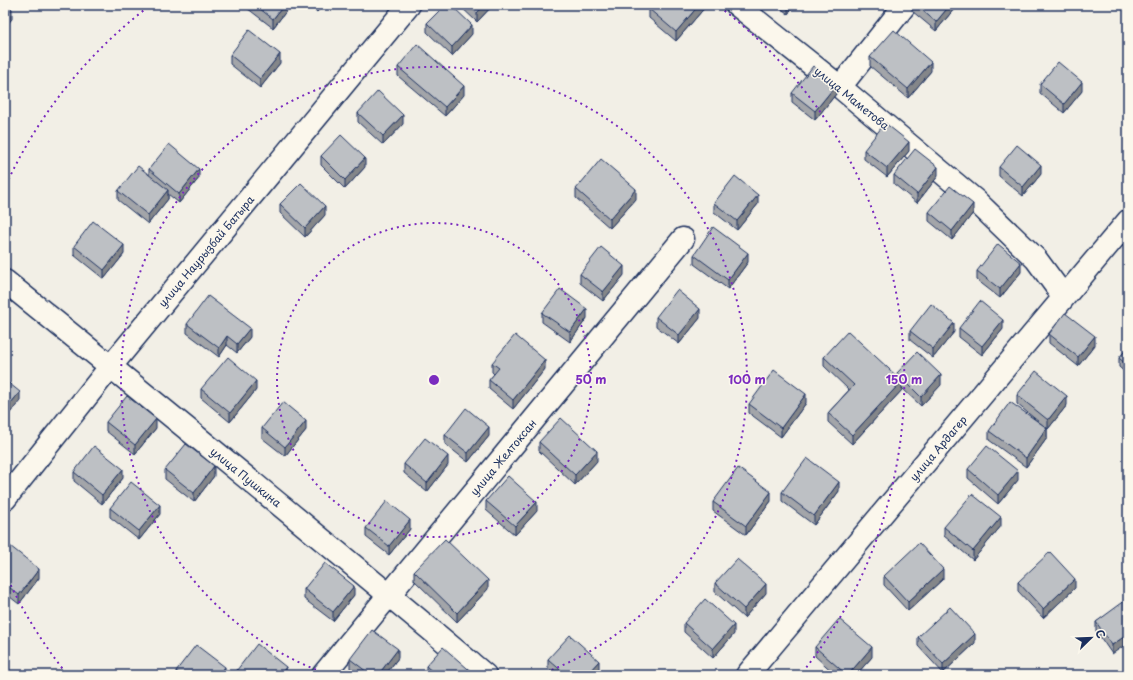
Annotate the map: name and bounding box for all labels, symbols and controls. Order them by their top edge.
street label: улица Маметова [811,62,893,134]
street label: улица Наурызбай Батыра [154,191,258,311]
text: 50 m [575,370,607,388]
text: 100 m [728,370,766,388]
text: 150 m [886,370,922,388]
centre of rings [427,373,441,387]
street label: улица Ардагер [905,411,971,485]
street label: улица Желтоксан [466,415,540,499]
street label: улица Пушкина [207,443,285,511]
north arrow [1071,618,1111,658]
text: С [1091,627,1110,641]

